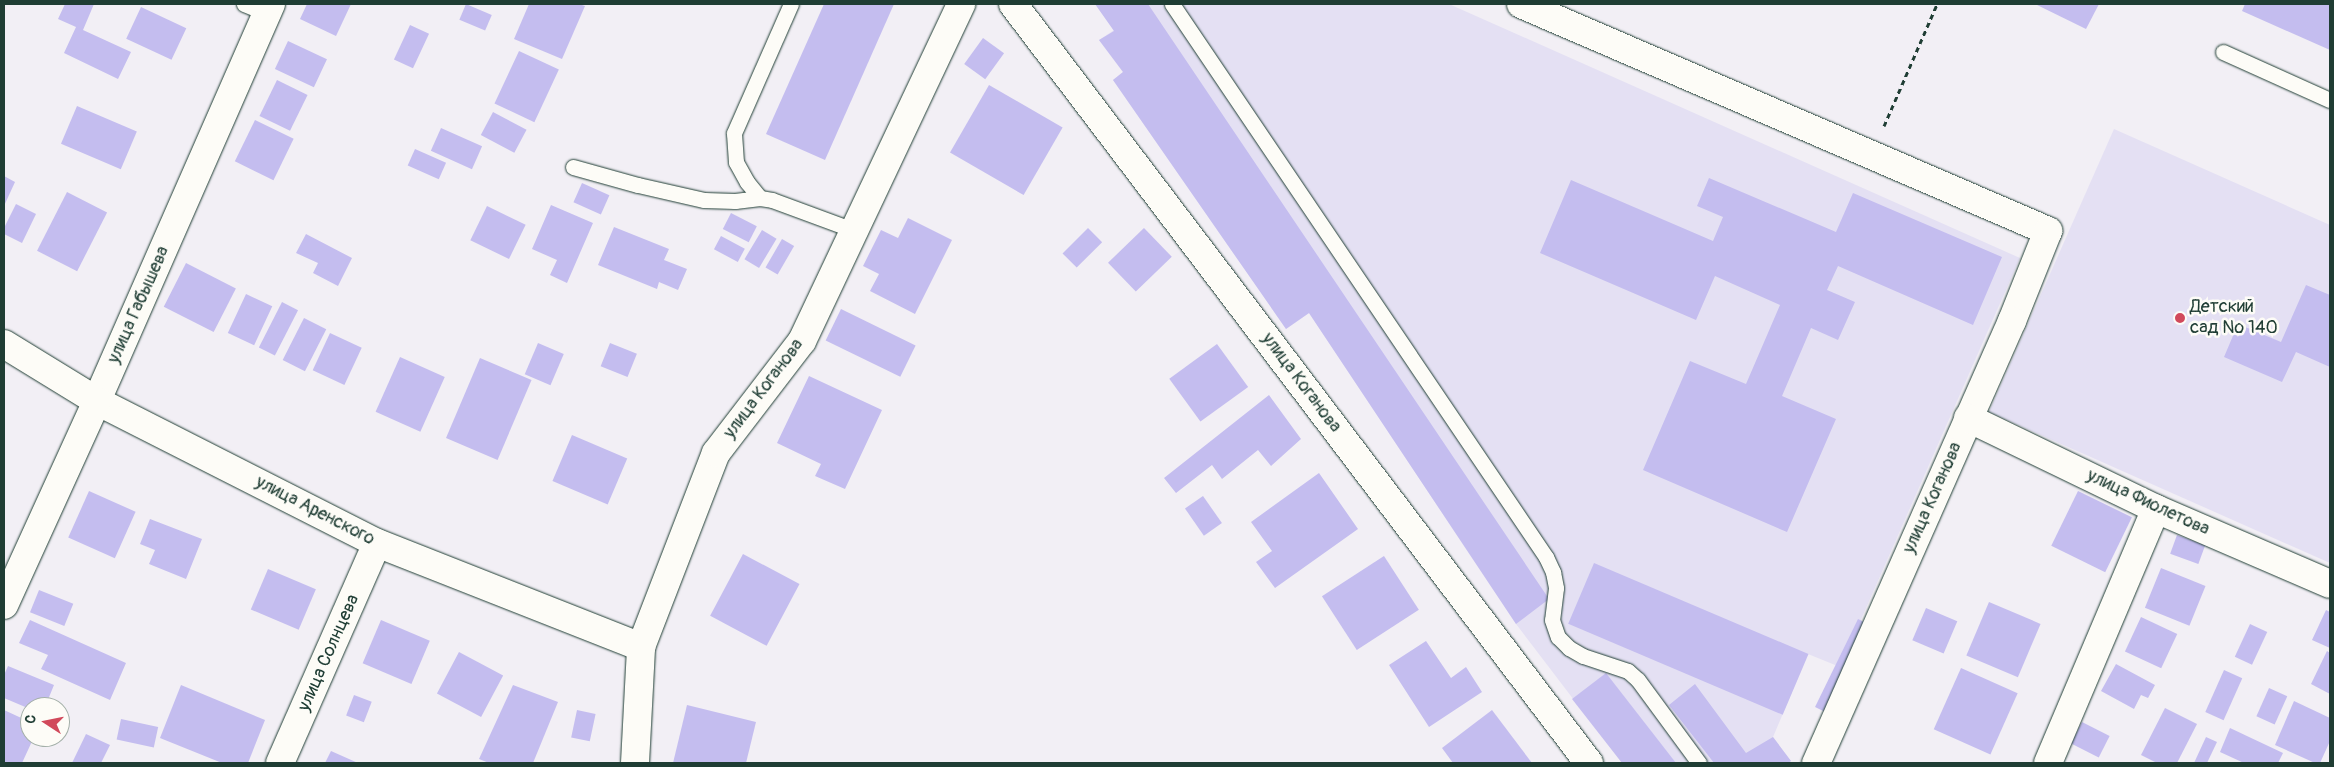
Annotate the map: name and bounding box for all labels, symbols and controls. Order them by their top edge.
street label: улица Габышева [104,243,174,367]
place label: Детский сад № 140 [2190,297,2278,340]
marker: Детский сад № 140 [2174,312,2186,324]
street label: улица Коганова [1257,329,1345,437]
street label: улица Коганова [720,335,808,443]
street label: улица Коганова [1899,439,1967,557]
street label: улица Фиолетова [2083,465,2213,541]
street label: улица Аренского [252,472,378,550]
street label: улица Солнцева [294,591,364,715]
north arrow [20,697,70,747]
text: С [22,713,40,725]

